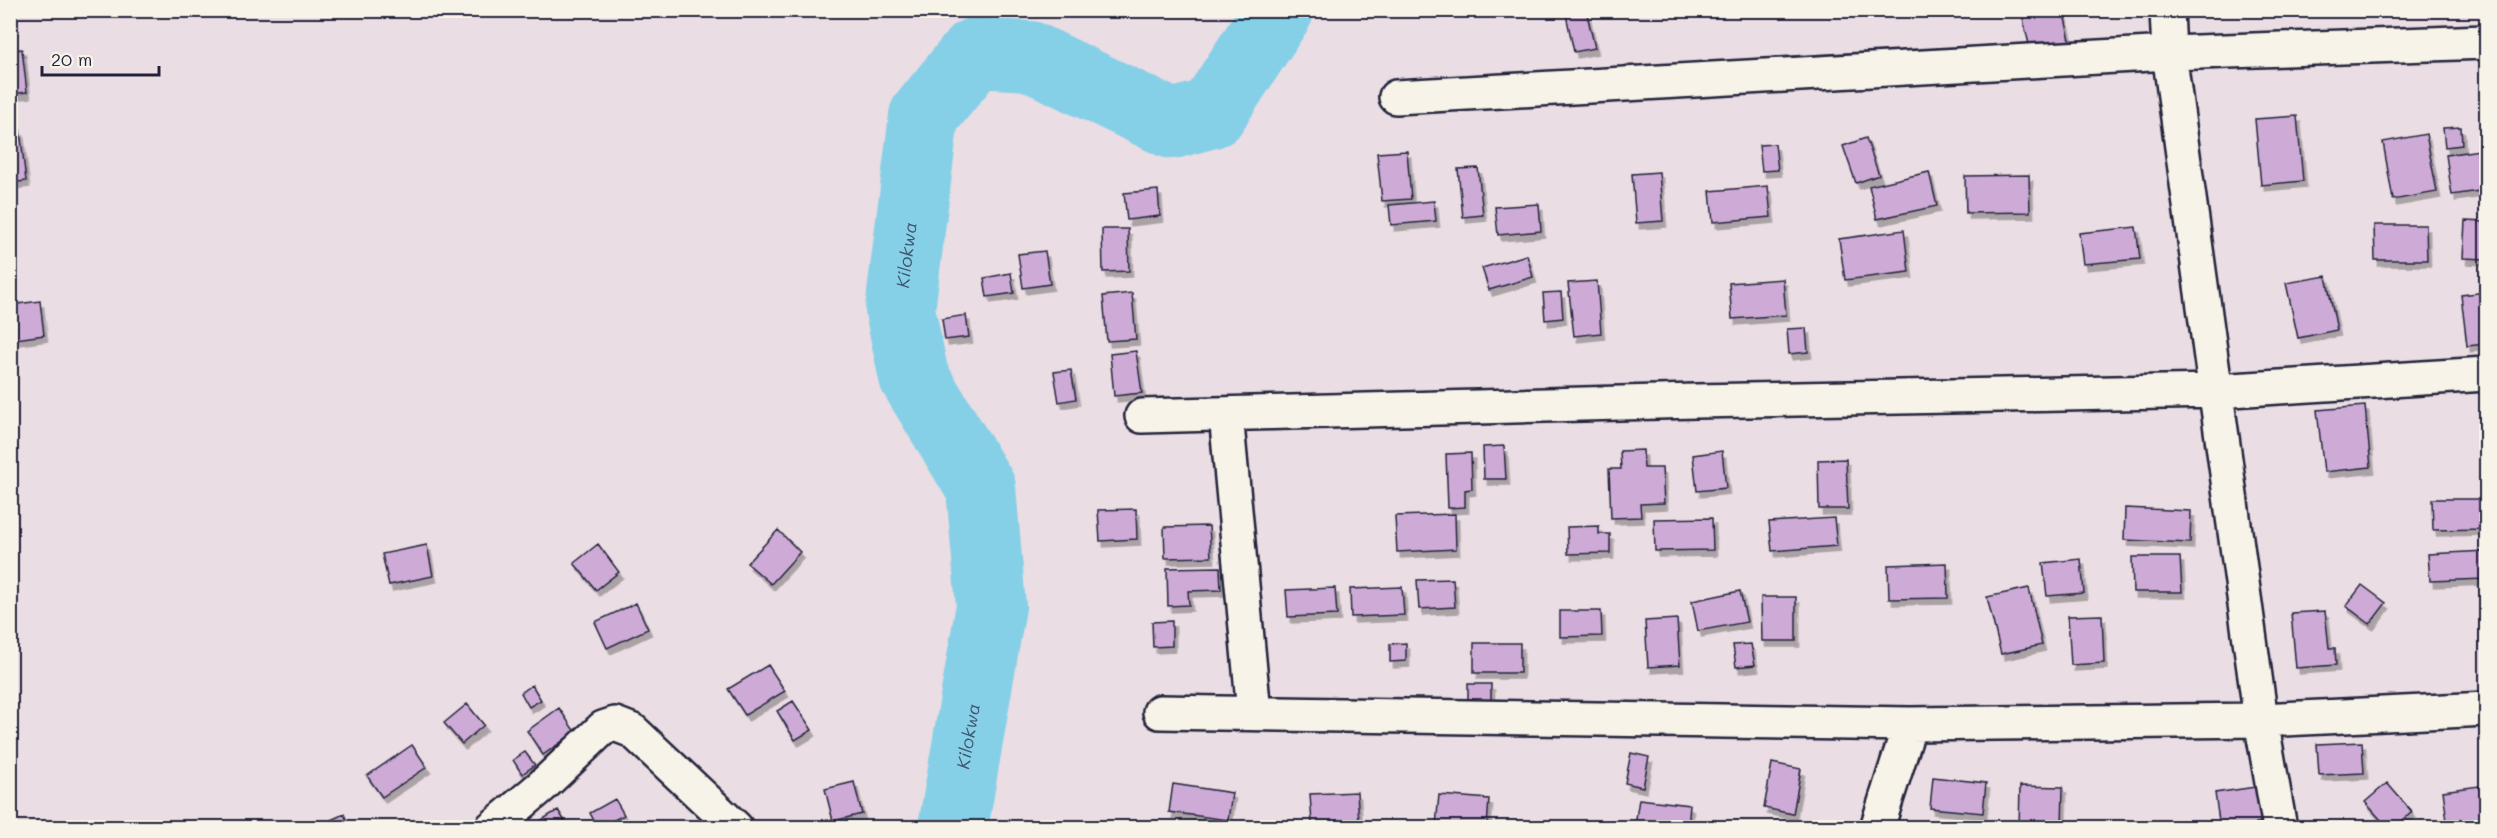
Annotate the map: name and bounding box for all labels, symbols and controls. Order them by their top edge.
scale bar [42,39,159,77]
text: 20 m [51,47,92,71]
water label: Kilokwa [890,221,922,289]
water label: Kilokwa [950,701,985,771]

